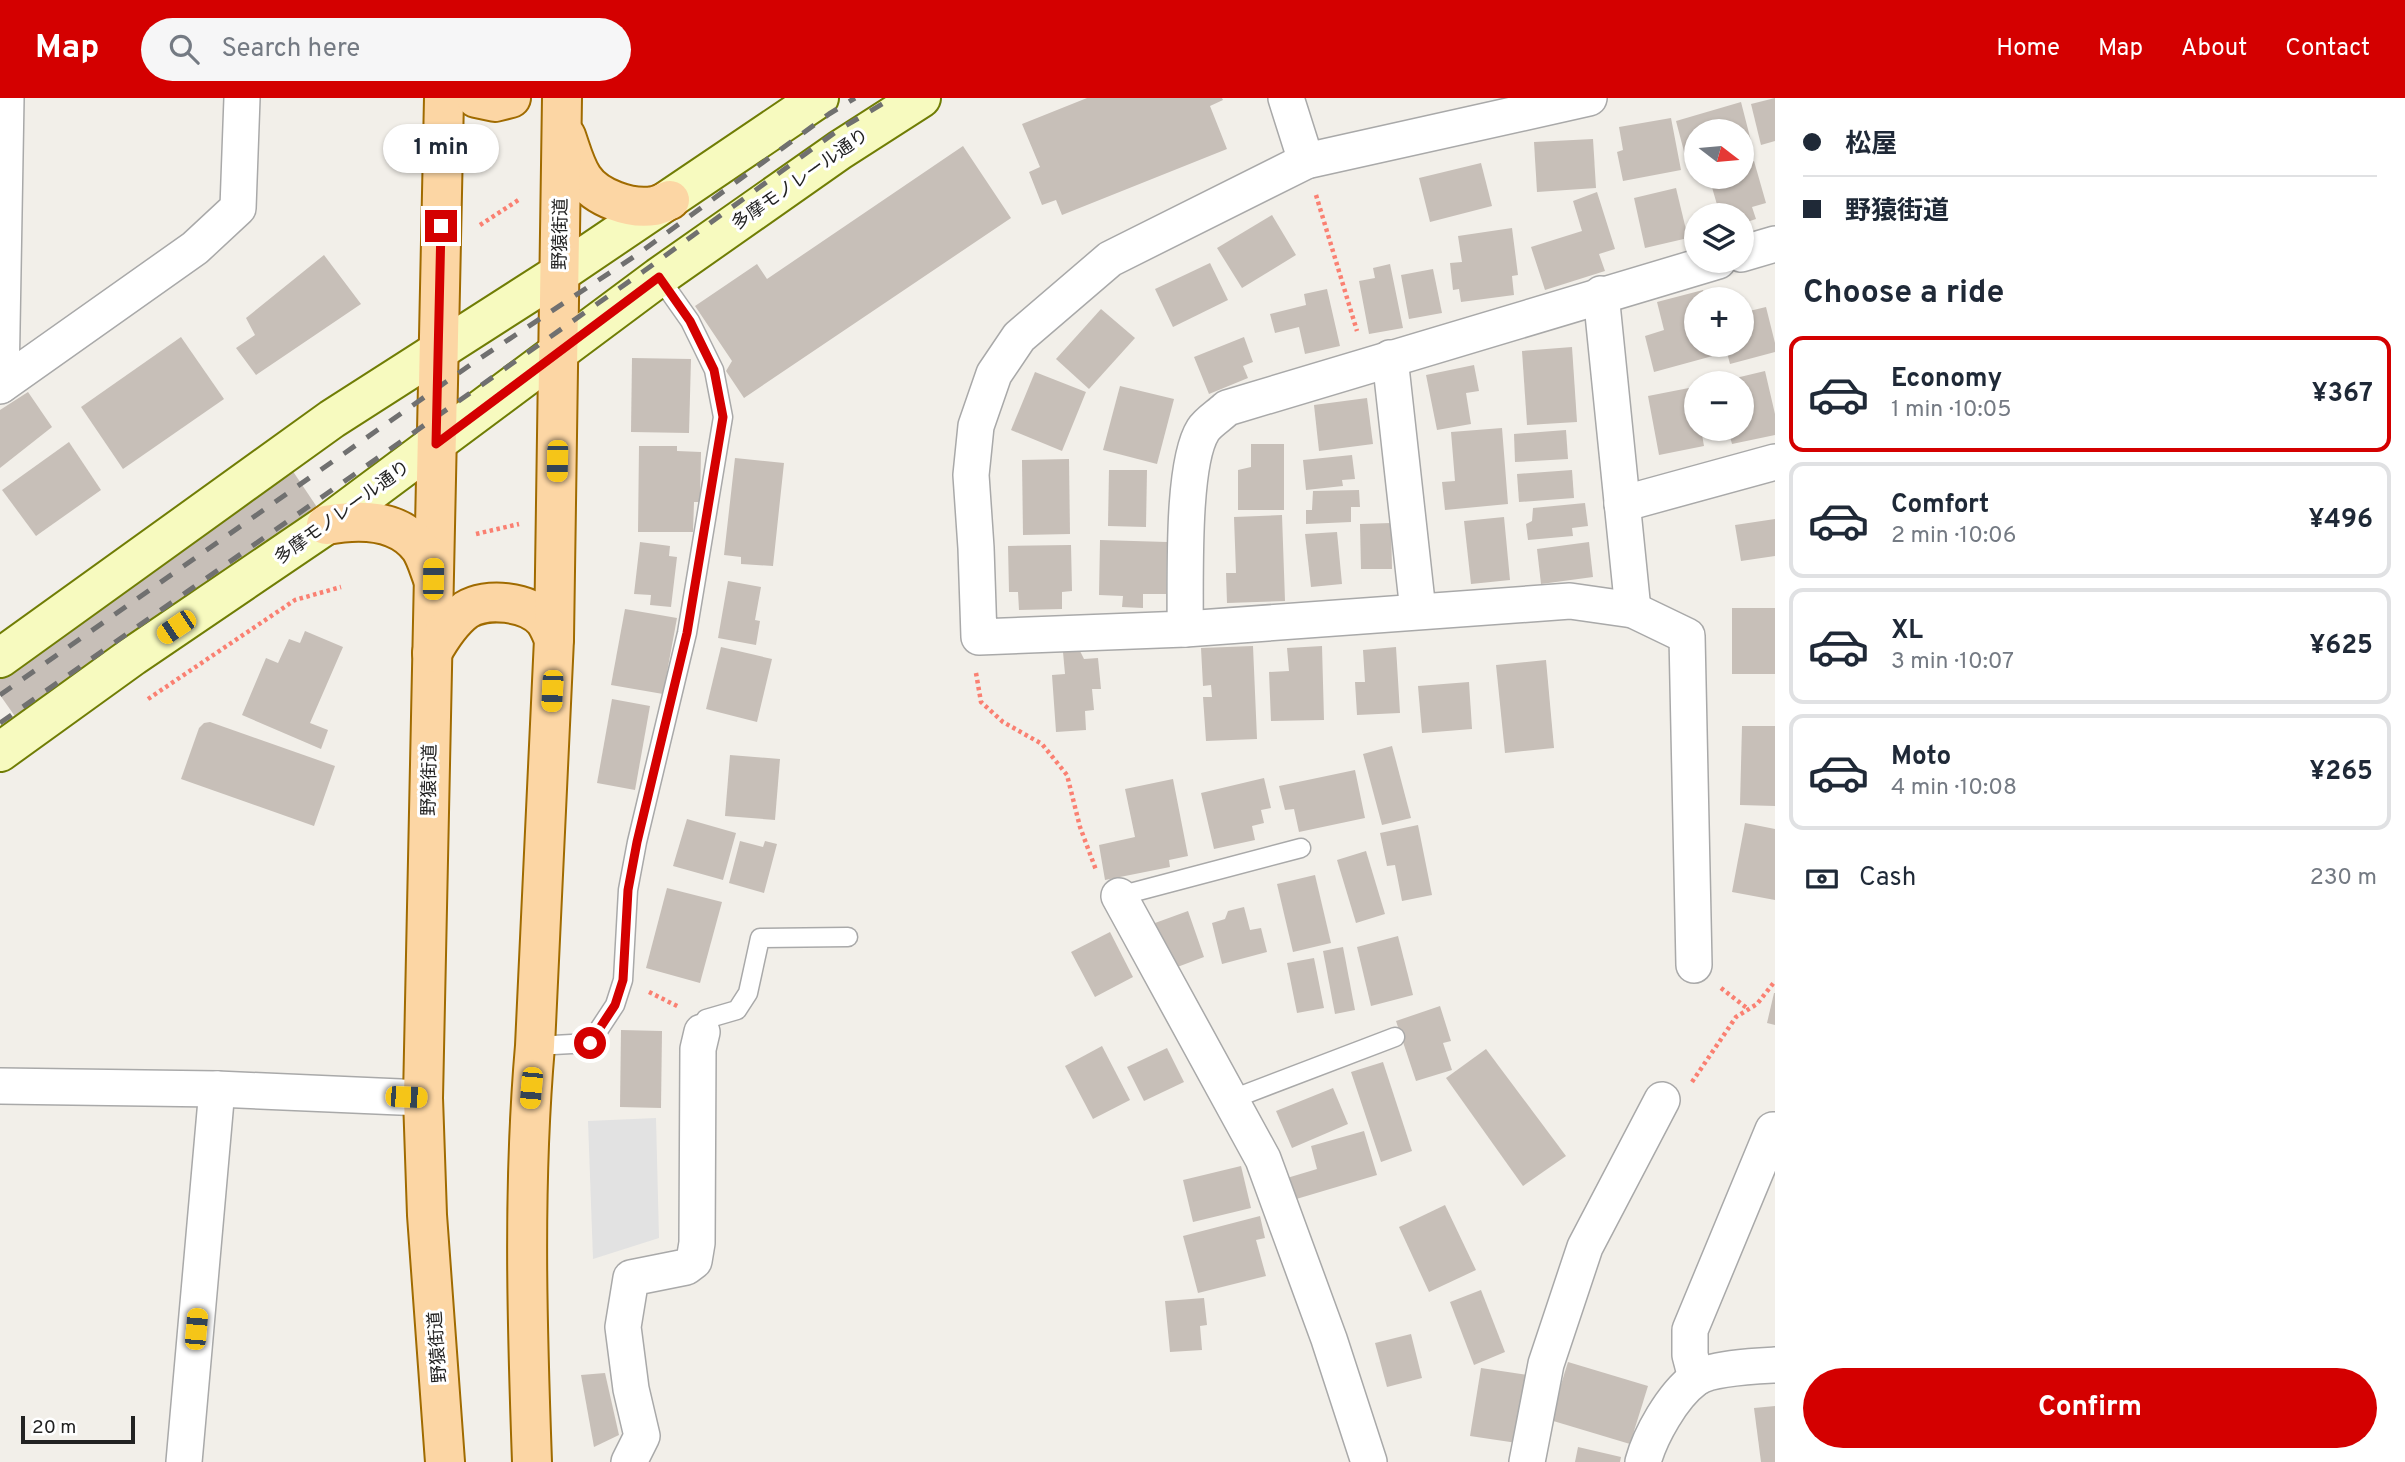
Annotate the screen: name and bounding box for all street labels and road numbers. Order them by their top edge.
street label: 多摩モノレール通り [728,124,874,236]
street label: 野猿街道 [549,198,574,270]
street label: 多摩モノレール通り [271,456,415,570]
street label: 野猿街道 [418,744,443,816]
street label: 野猿街道 [425,1310,452,1384]

